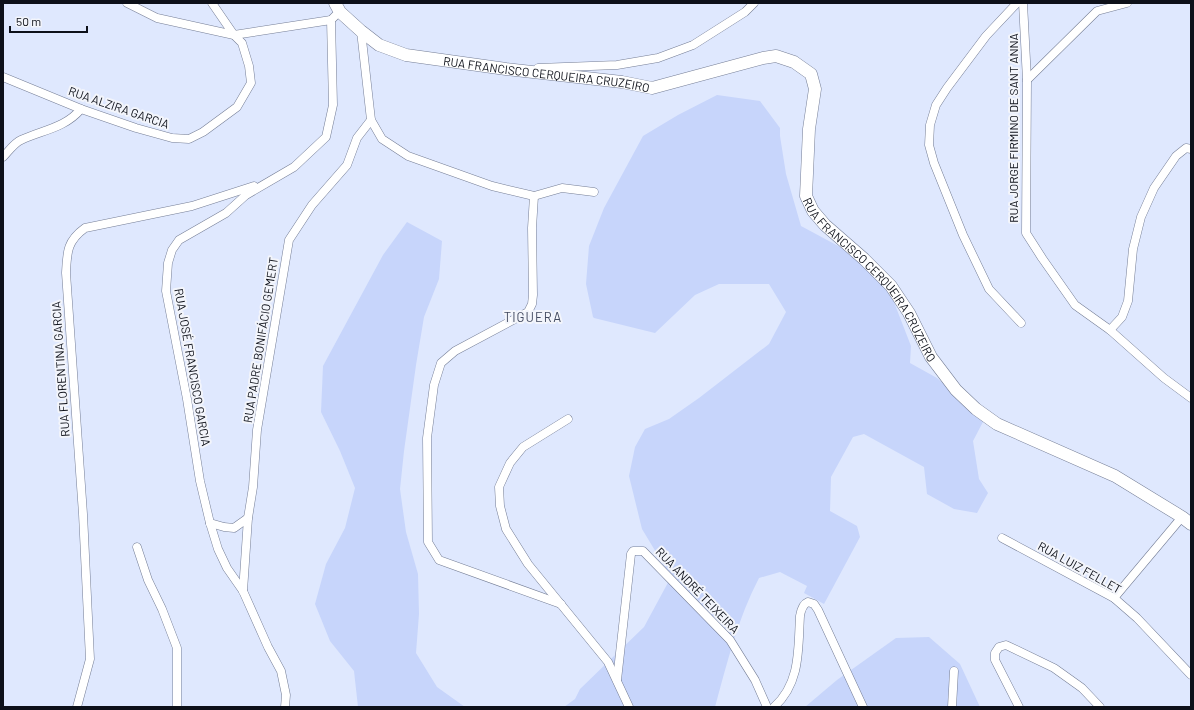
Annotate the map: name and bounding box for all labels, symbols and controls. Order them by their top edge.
scale bar [10,8,87,34]
text: 50 m [16,14,41,28]
street label: RUA JORGE FIRMINO DE SANT ANNA [1006,33,1020,223]
street label: RUA FRANCISCO CERQUEIRA CRUZEIRO [442,53,651,94]
street label: RUA ALZIRA GARCIA [67,83,171,131]
street label: RUA FRANCISCO CERQUEIRA CRUZEIRO [801,195,939,364]
street label: RUA PADRE BONIFÁCIO GEMERT [240,256,280,424]
street label: RUA JOSÉ FRANCISCO GARCIA [172,287,214,447]
street label: RUA FLORENTINA GARCIA [48,301,72,437]
district label: TIGUERA [504,309,562,325]
street label: RUA LUIZ FELLET [1036,538,1124,596]
street label: RUA ANDRÉ TEIXEIRA [653,544,743,636]

